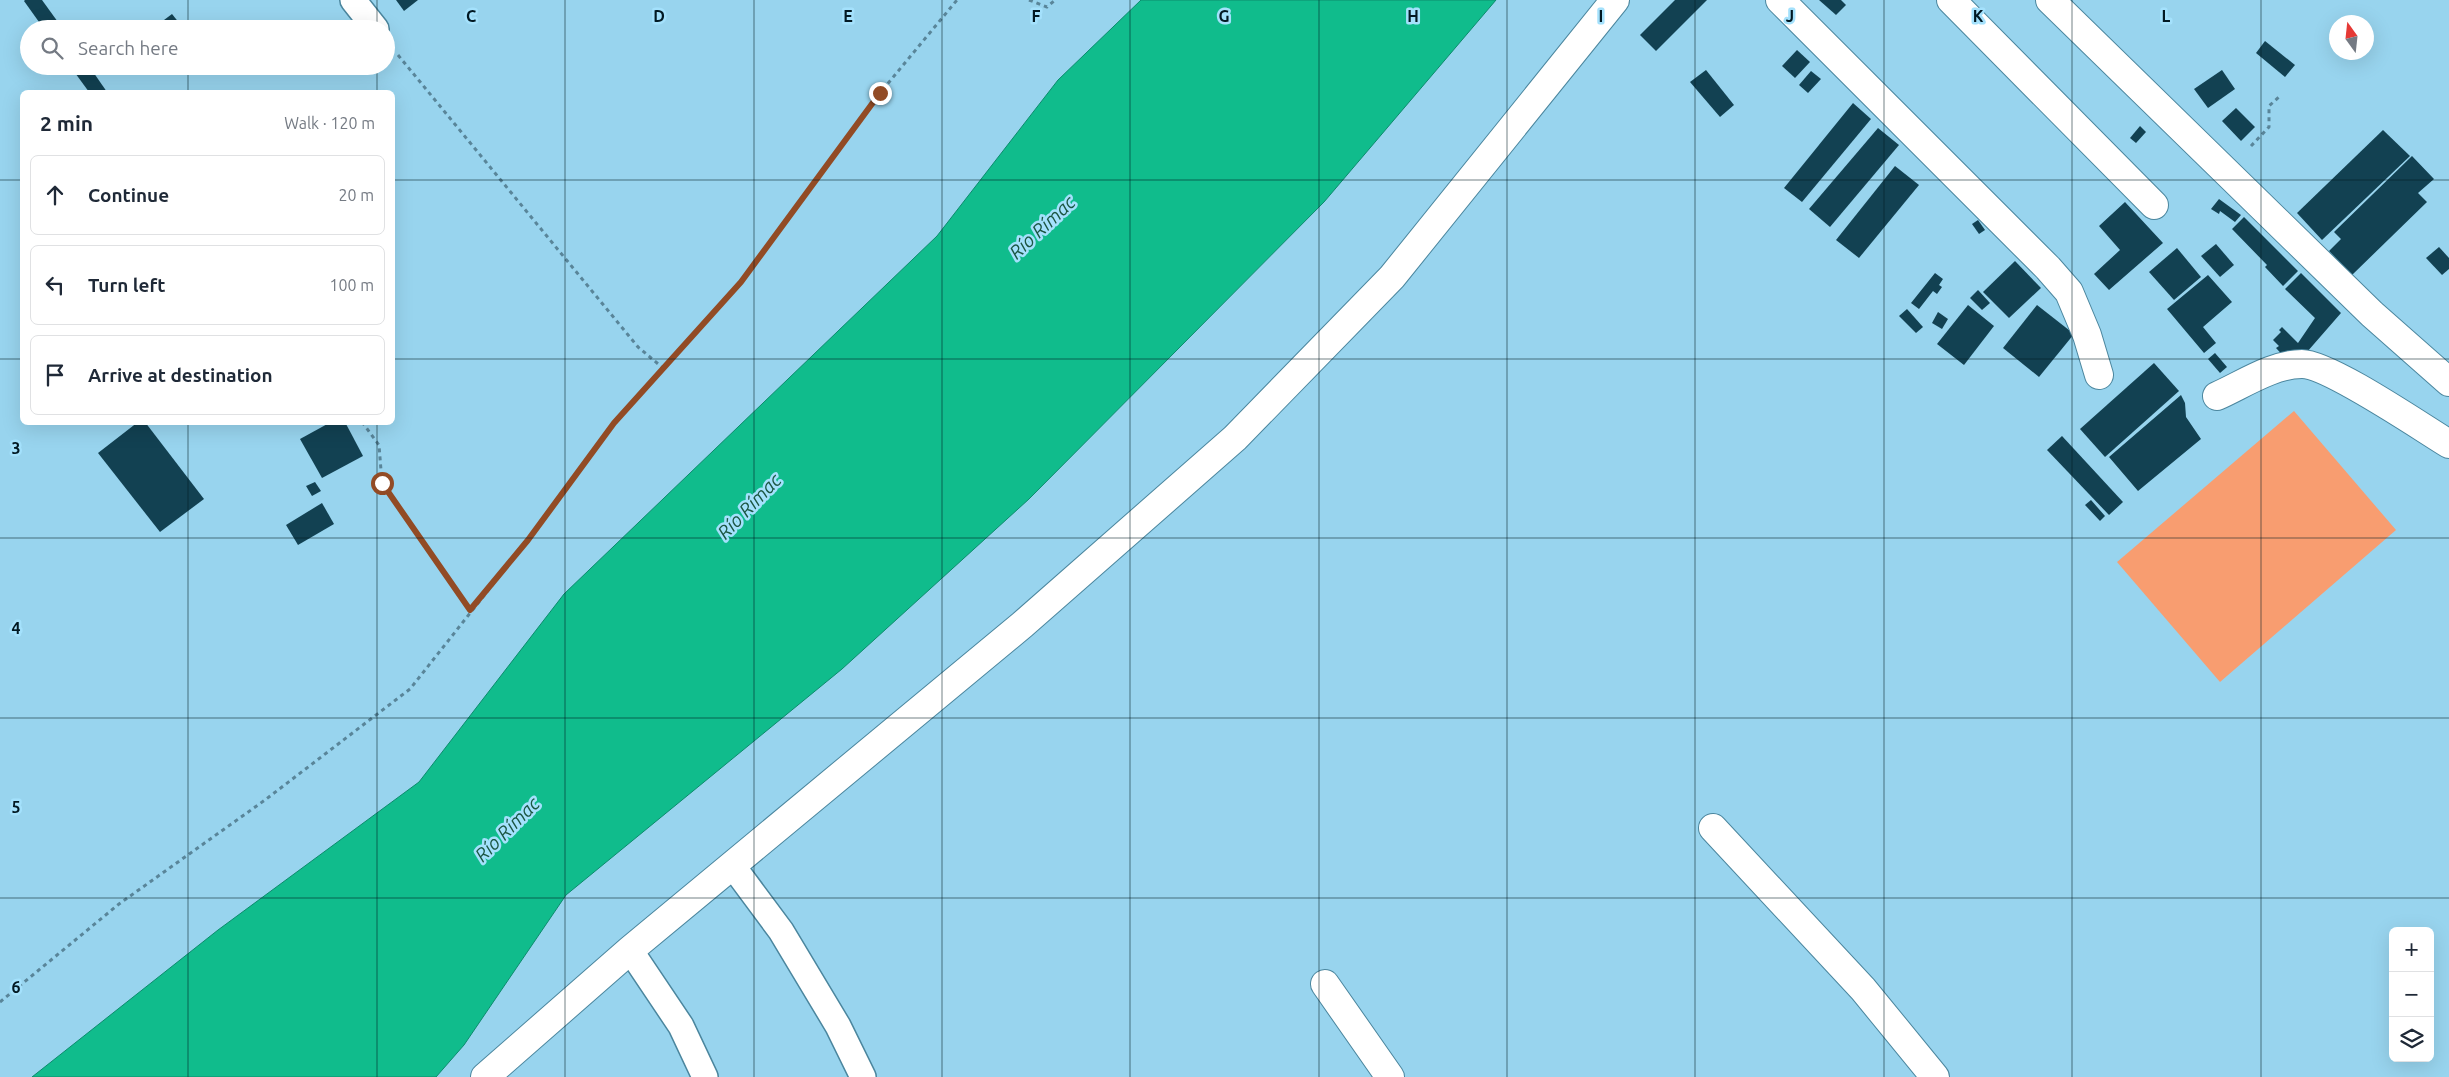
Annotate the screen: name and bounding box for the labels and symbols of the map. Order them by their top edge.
text: C [466,7,476,25]
text: D [653,7,665,25]
text: E [843,7,853,25]
text: F [1032,7,1041,25]
text: G [1218,7,1230,25]
text: H [1407,7,1419,25]
text: I [1599,7,1603,25]
text: J [1786,7,1794,25]
text: K [1973,7,1984,25]
text: L [2162,7,2171,25]
north arrow [2329,15,2374,60]
route end [869,82,892,105]
water label: Río Rímac [1004,191,1080,263]
text: 3 [11,439,21,457]
water label: Río Rímac [712,469,786,543]
route start [371,472,394,495]
text: 4 [11,619,21,637]
water label: Río Rímac [470,792,544,866]
text: 5 [11,798,21,816]
text: 6 [11,978,21,996]

